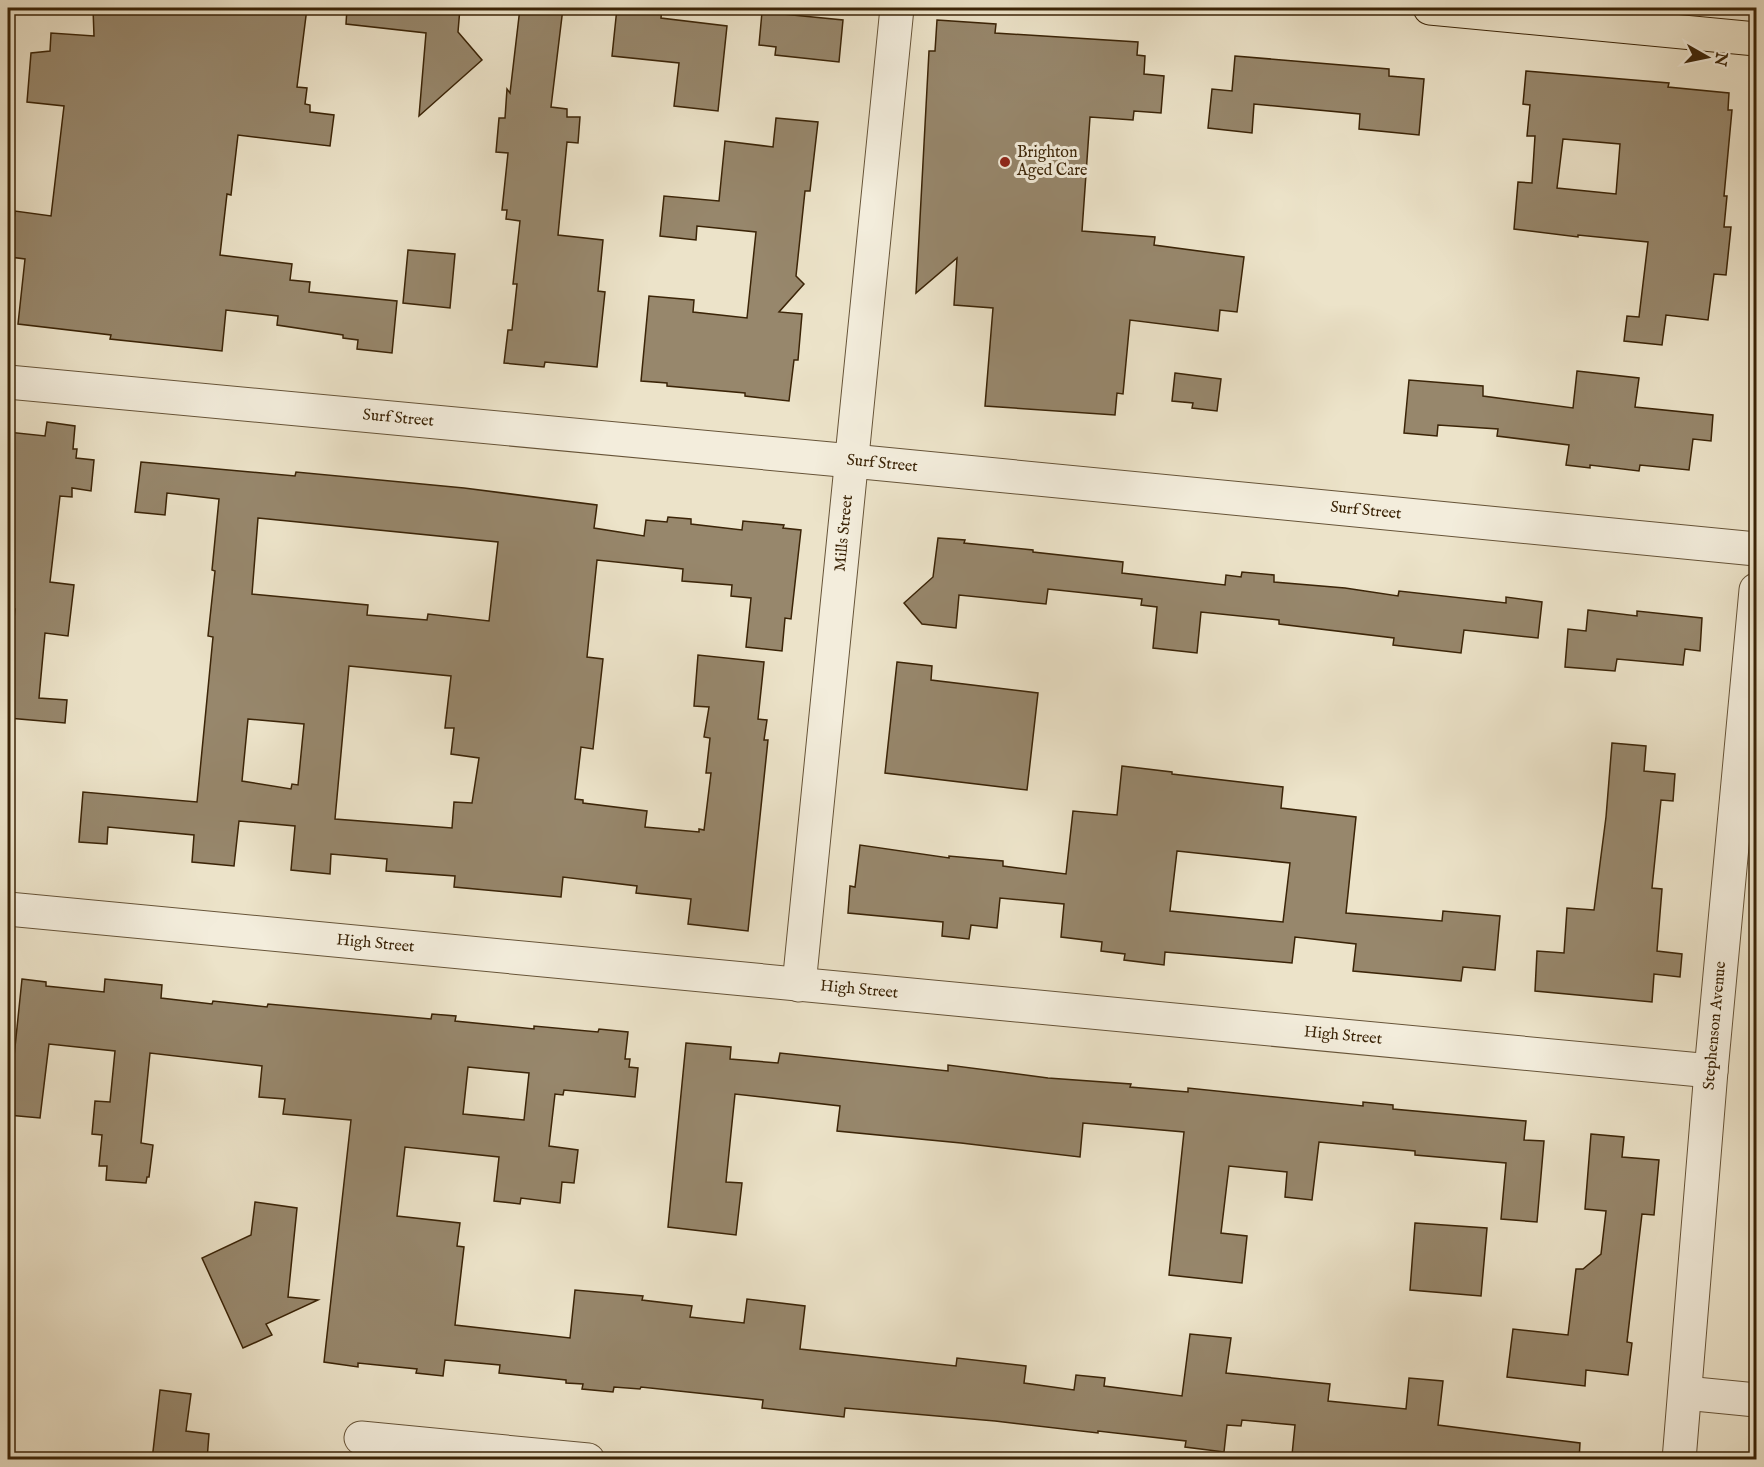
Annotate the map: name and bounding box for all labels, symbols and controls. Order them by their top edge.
north arrow [1677,27,1737,87]
text: N [1709,50,1731,68]
place label: Brighton Aged Care [1016,143,1087,181]
marker: Brighton Aged Care [998,155,1012,169]
street label: Surf Street [362,405,435,432]
street label: Surf Street [846,451,919,477]
street label: Mills Street [831,493,858,573]
street label: Surf Street [1329,498,1403,524]
street label: High Street [335,930,416,958]
street label: Stephenson Avenue [1699,960,1731,1091]
street label: High Street [819,976,900,1004]
street label: High Street [1303,1022,1383,1050]

